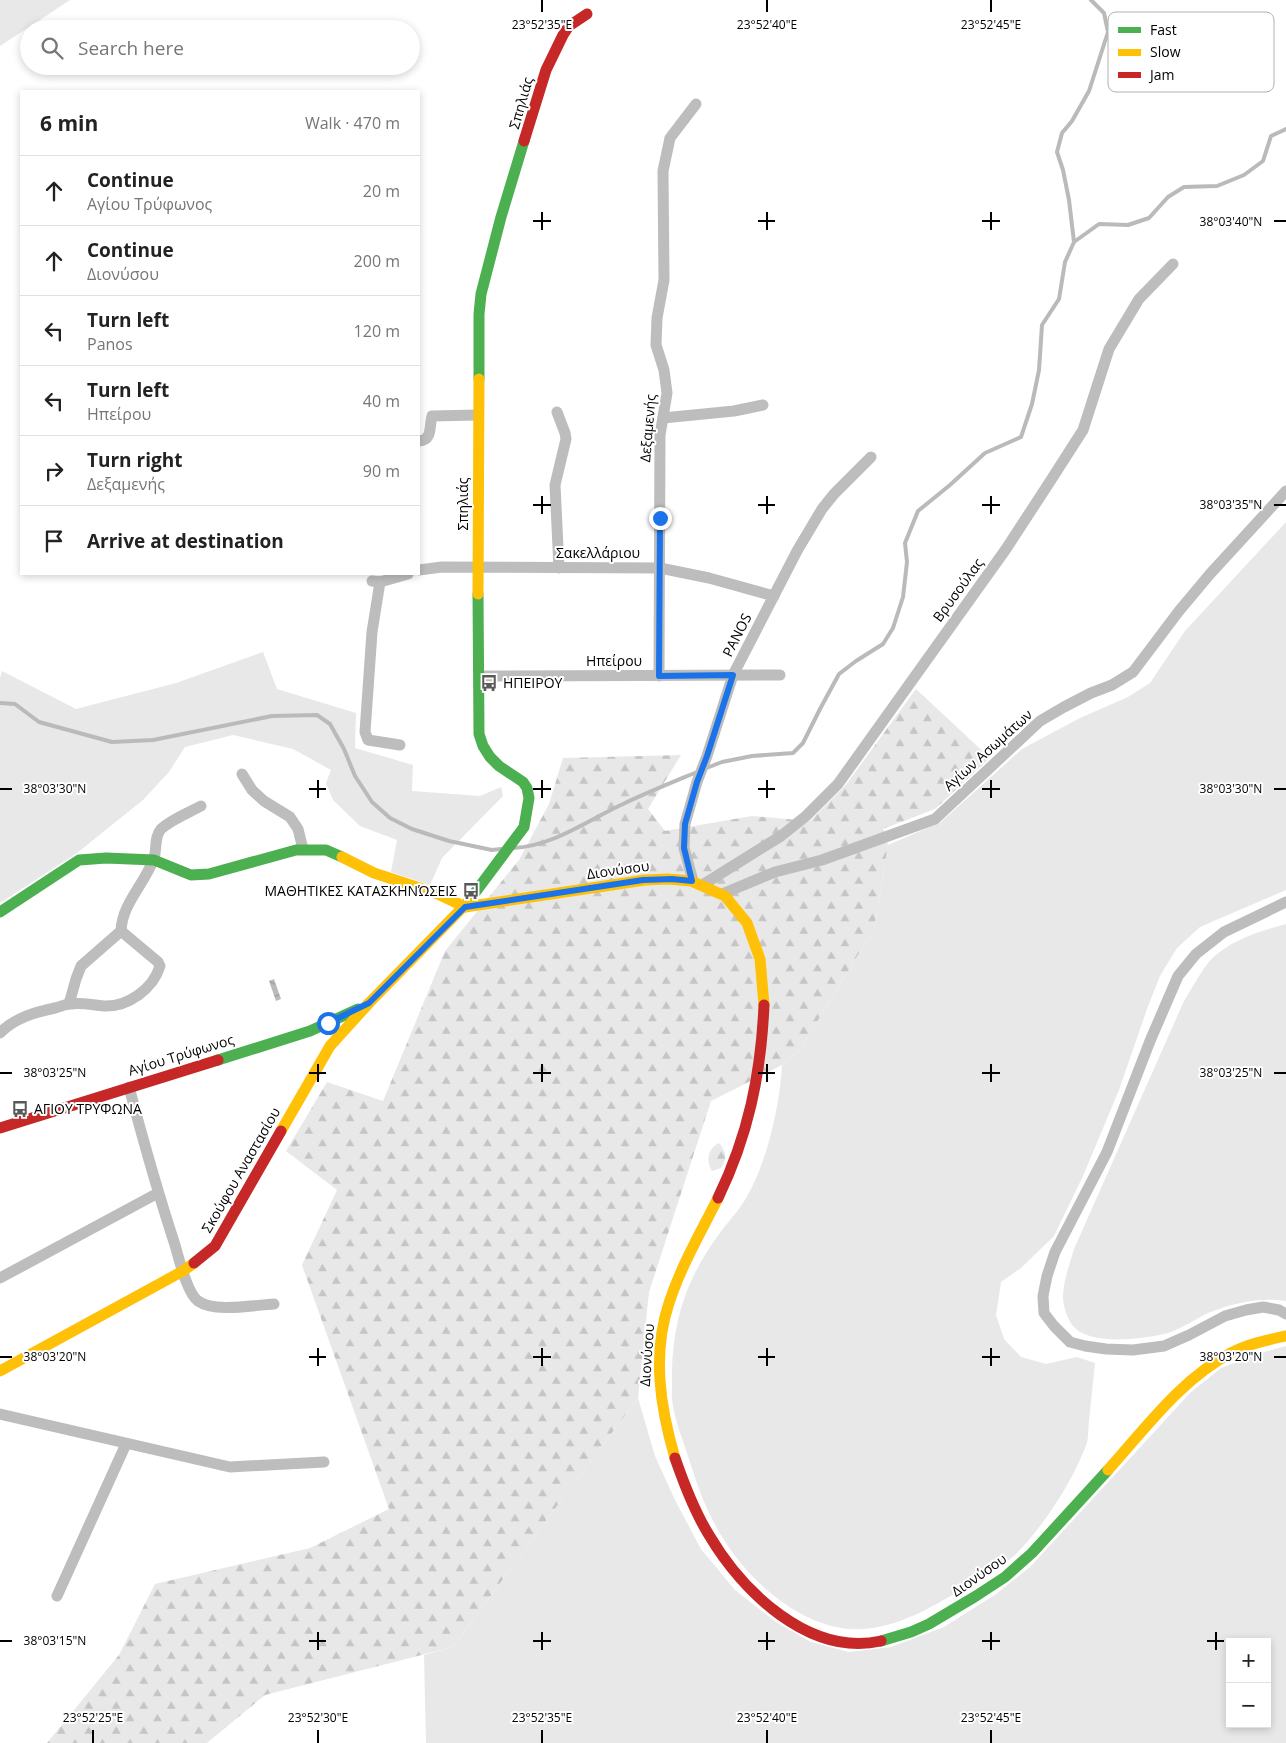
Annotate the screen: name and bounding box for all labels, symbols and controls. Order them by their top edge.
legend [1108,12,1274,92]
text: 23°52'35"E [512,16,572,33]
text: 23°52'40"E [737,16,797,33]
text: 23°52'45"E [961,16,1021,33]
search box [20,20,420,75]
text: Fast [1150,20,1177,39]
icon: search [38,34,66,62]
text: Search here [78,35,184,61]
text: Slow [1150,42,1181,61]
text: Jam [1148,65,1175,84]
street label: Σπηλιάς [504,74,537,131]
text: 6 min [40,109,98,137]
text: Walk · 470 m [305,112,400,134]
text: Continue [87,167,174,193]
icon: ahead [40,177,68,205]
text: 20 m [363,180,400,202]
text: Αγίου Τρύφωνος [87,193,212,215]
text: 38°03'40"N [1200,213,1262,230]
text: Continue [87,237,174,263]
icon: ahead [40,247,68,275]
text: 200 m [354,250,400,272]
text: Διονύσου [87,263,159,285]
text: Turn left [87,307,169,333]
icon: left [40,317,68,345]
text: 120 m [354,320,400,342]
text: Panos [87,333,133,355]
text: Turn left [87,377,169,403]
icon: left [40,387,68,415]
text: 40 m [363,390,400,412]
street label: Δεξαμενής [635,393,660,463]
text: Ηπείρου [87,403,151,425]
text: Turn right [87,447,182,473]
icon: right [40,457,68,485]
text: 90 m [363,460,400,482]
text: Δεξαμενής [87,473,165,495]
street label: Σπηλιάς [453,477,472,531]
text: 38°03'35"N [1200,496,1262,513]
route end [649,507,672,530]
icon: arrive [40,527,68,555]
text: Arrive at destination [87,528,284,554]
street label: Σακελλάριου [556,543,640,562]
street label: Βρυσούλας [928,554,987,625]
street label: PANOS [718,610,756,660]
street label: Ηπείρου [586,651,642,670]
bus stop icon: ΗΠΕΙΡΟΥ [479,673,499,693]
place label: ΗΠΕΙΡΟΥ [503,673,563,692]
street label: Αγίων Ασωμάτων [939,705,1036,795]
text: 38°03'30"N [24,780,86,797]
text: 38°03'30"N [1200,780,1262,797]
street label: Διονύσου [585,856,650,883]
place label: ΜΑΘΗΤΙΚΕΣ ΚΑΤΑΣΚΗΝΏΣΕΙΣ [265,881,457,900]
bus stop icon: ΜΑΘΗΤΙΚΕΣ ΚΑΤΑΣΚΗΝΏΣΕΙΣ [461,881,481,901]
route start [317,1012,340,1035]
street label: Αγίου Τρύφωνος [126,1029,236,1080]
text: 38°03'25"N [24,1064,86,1081]
text: 38°03'25"N [1200,1064,1262,1081]
bus stop icon: ΑΓΙΟΥ ΤΡΥΦΩΝΑ [10,1099,30,1119]
place label: ΑΓΙΟΥ ΤΡΥΦΩΝΑ [34,1099,142,1118]
street label: Σκούφου Αναστασίου [197,1104,284,1236]
street label: Διονύσου [635,1323,658,1387]
text: 38°03'20"N [24,1348,86,1365]
text: 38°03'20"N [1200,1348,1262,1365]
street label: Διονύσου [947,1549,1010,1600]
text: 38°03'15"N [24,1632,86,1649]
map controls [1226,1638,1271,1728]
button: + [1226,1638,1271,1683]
button: − [1226,1683,1271,1728]
text: 23°52'25"E [63,1709,123,1726]
text: 23°52'30"E [288,1709,348,1726]
text: 23°52'35"E [512,1709,572,1726]
text: 23°52'40"E [737,1709,797,1726]
text: 23°52'45"E [961,1709,1021,1726]

